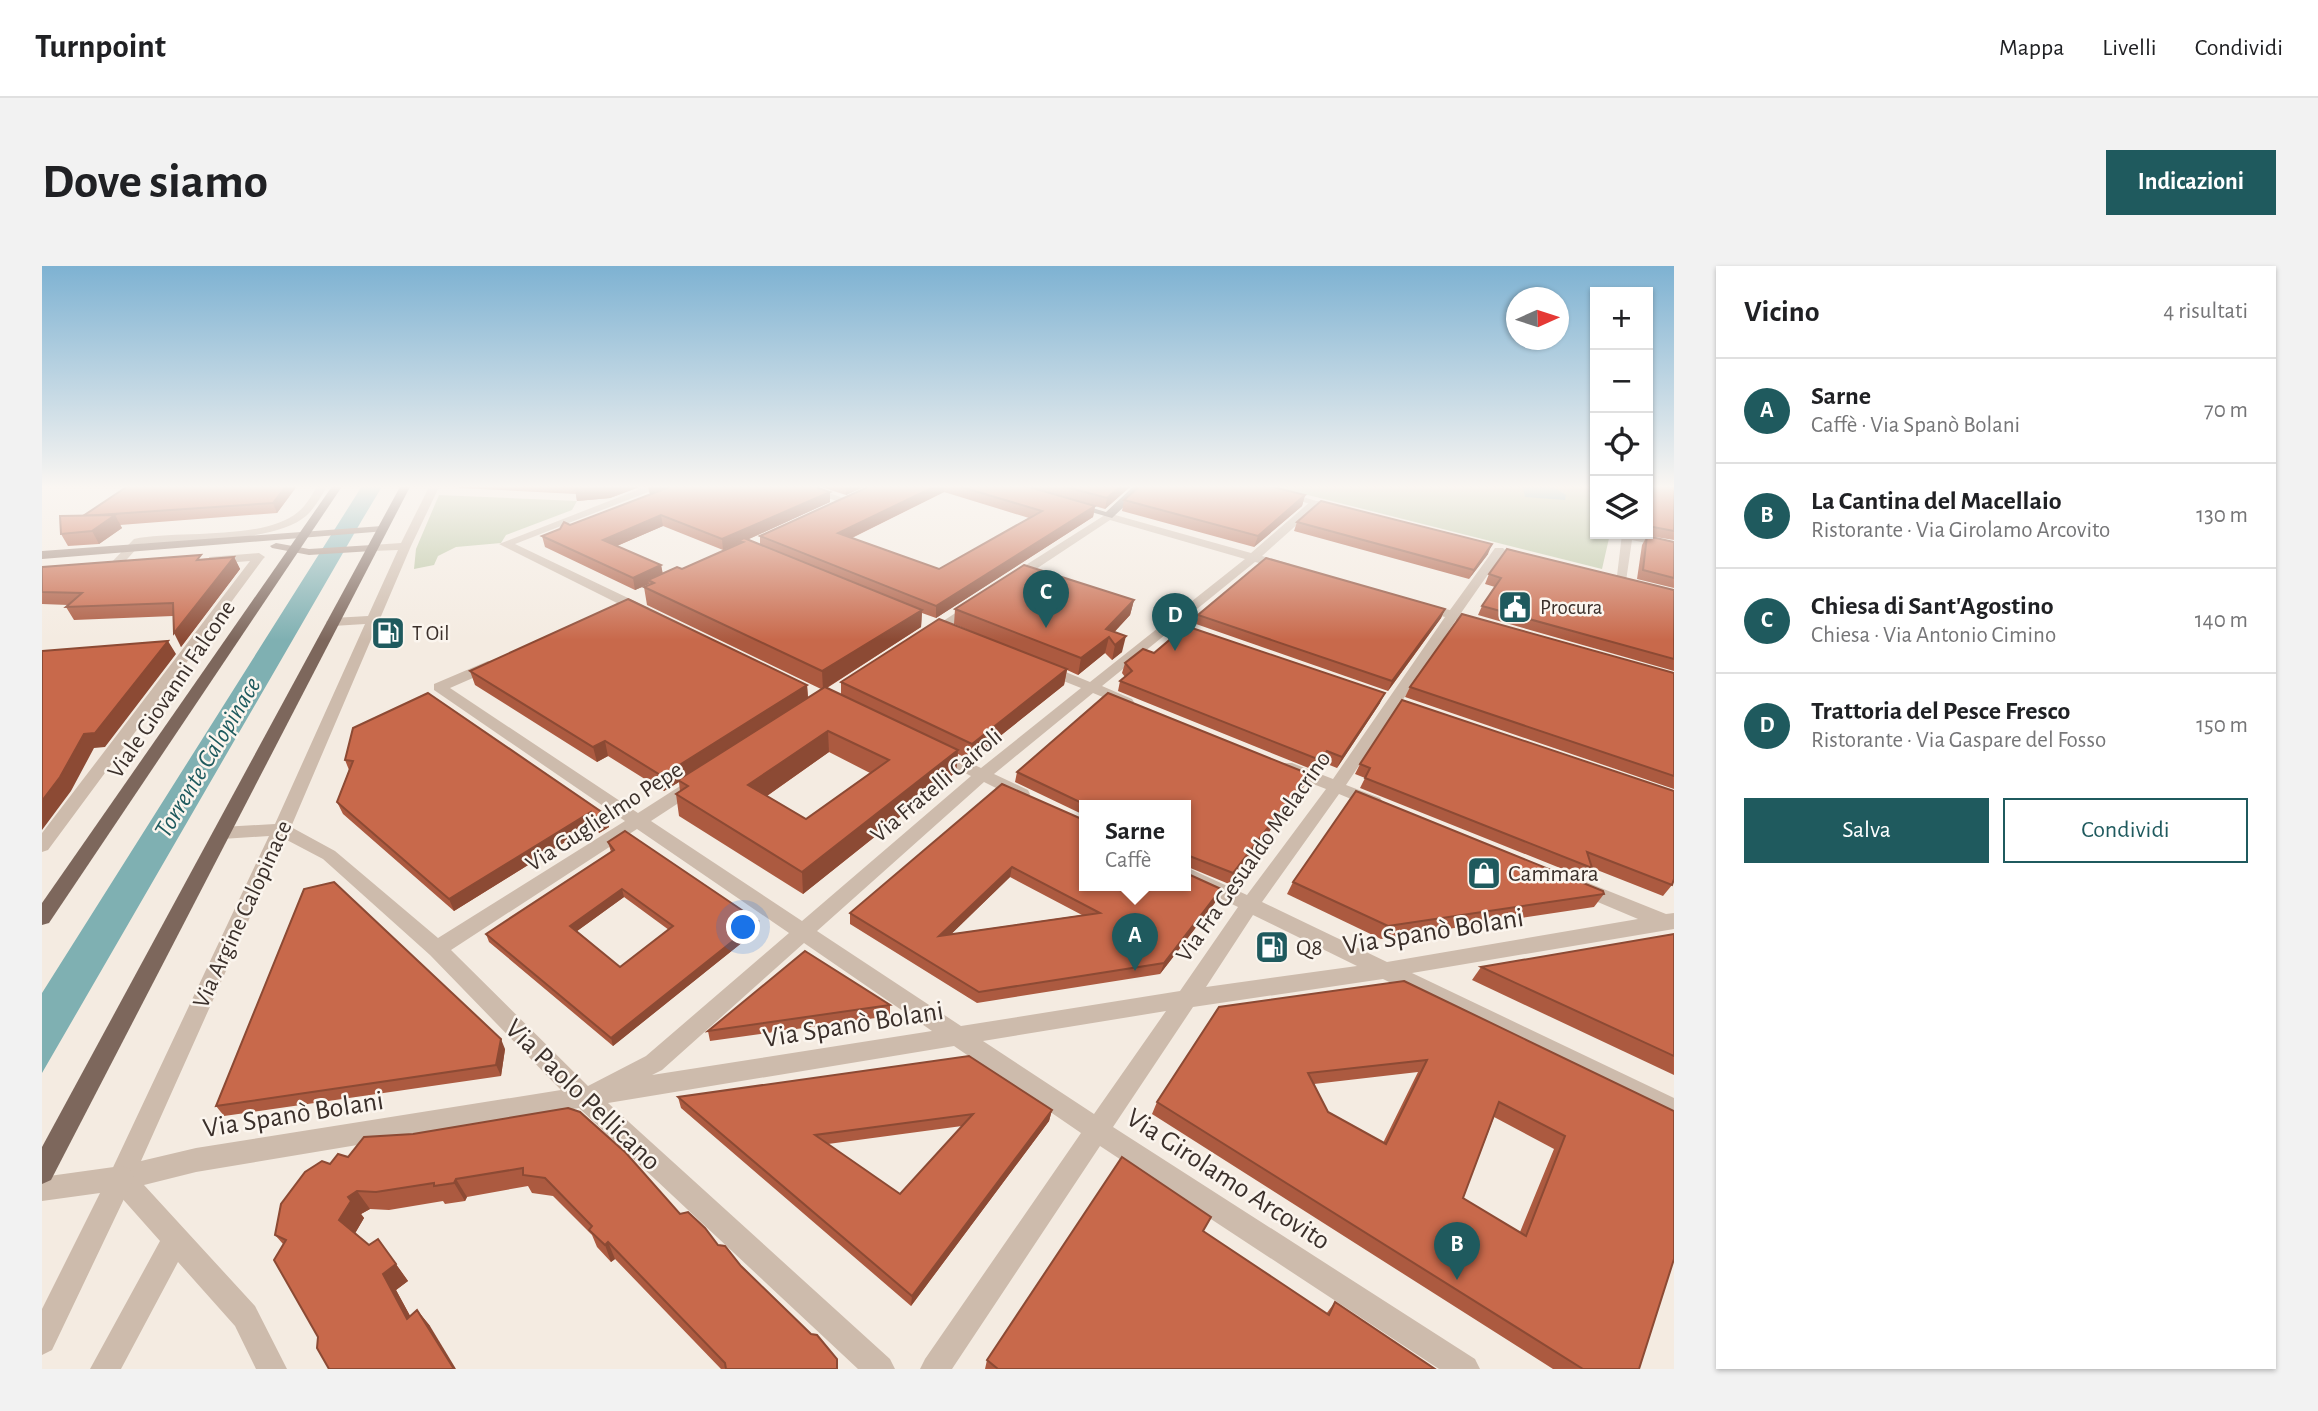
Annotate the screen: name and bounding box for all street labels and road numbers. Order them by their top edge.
street label: Viale Giovanni Falcone [103,596,240,783]
street label: Via Fratelli Cairoli [866,724,1007,847]
street label: Via Fra Gesualdo Melacrino [1172,747,1336,966]
street label: Via Guglielmo Pepe [522,757,687,876]
street label: Via Argine Calopinace [189,817,297,1012]
street label: Via Spanò Bolani [1341,904,1526,960]
street label: Via Spanò Bolani [761,997,946,1053]
street label: Via Paolo Pellicano [499,1014,666,1176]
street label: Via Spanò Bolani [201,1087,386,1143]
street label: Via Girolamo Arcovito [1121,1103,1335,1256]

